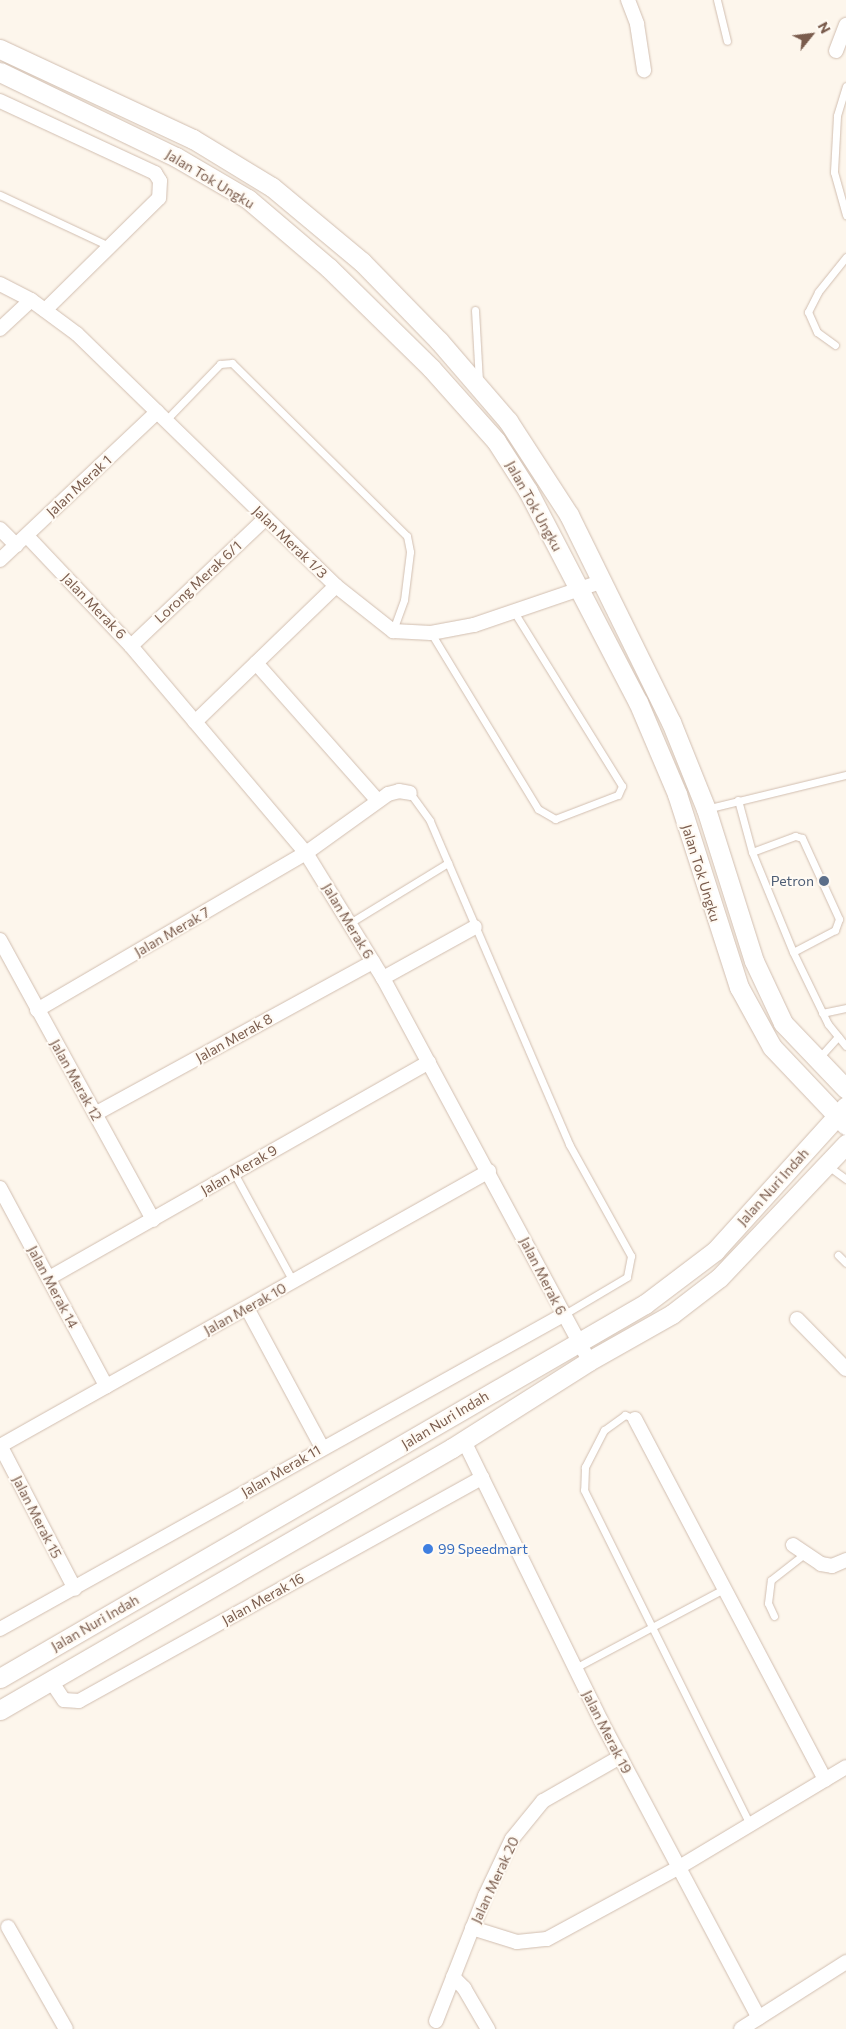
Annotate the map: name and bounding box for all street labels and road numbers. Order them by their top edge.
street label: Jalan Tok Ungku [162,146,258,212]
street label: Jalan Merak 1 [43,452,115,520]
street label: Jalan Tok Ungku [502,458,566,554]
street label: Jalan Merak 1/3 [249,502,331,582]
street label: Lorong Merak 6/1 [151,537,245,627]
street label: Jalan Merak 6 [58,569,130,643]
street label: Jalan Tok Ungku [678,822,724,924]
street label: Jalan Merak 6 [319,880,377,962]
street label: Jalan Merak 7 [131,904,213,960]
street label: Jalan Merak 8 [193,1010,275,1066]
street label: Jalan Merak 12 [47,1036,105,1124]
street label: Jalan Merak 9 [198,1141,280,1199]
street label: Jalan Nuri Indah [734,1145,812,1229]
street label: Jalan Merak 6 [516,1234,570,1318]
street label: Jalan Merak 14 [24,1243,82,1331]
street label: Jalan Merak 10 [201,1279,289,1339]
street label: Jalan Nuri Indah [398,1387,492,1453]
street label: Jalan Merak 11 [238,1442,324,1500]
street label: Jalan Merak 15 [9,1473,65,1561]
street label: Jalan Merak 16 [219,1570,307,1628]
street label: Jalan Nuri Indah [48,1591,142,1655]
street label: Jalan Merak 19 [579,1688,635,1776]
street label: Jalan Merak 20 [468,1834,522,1926]

